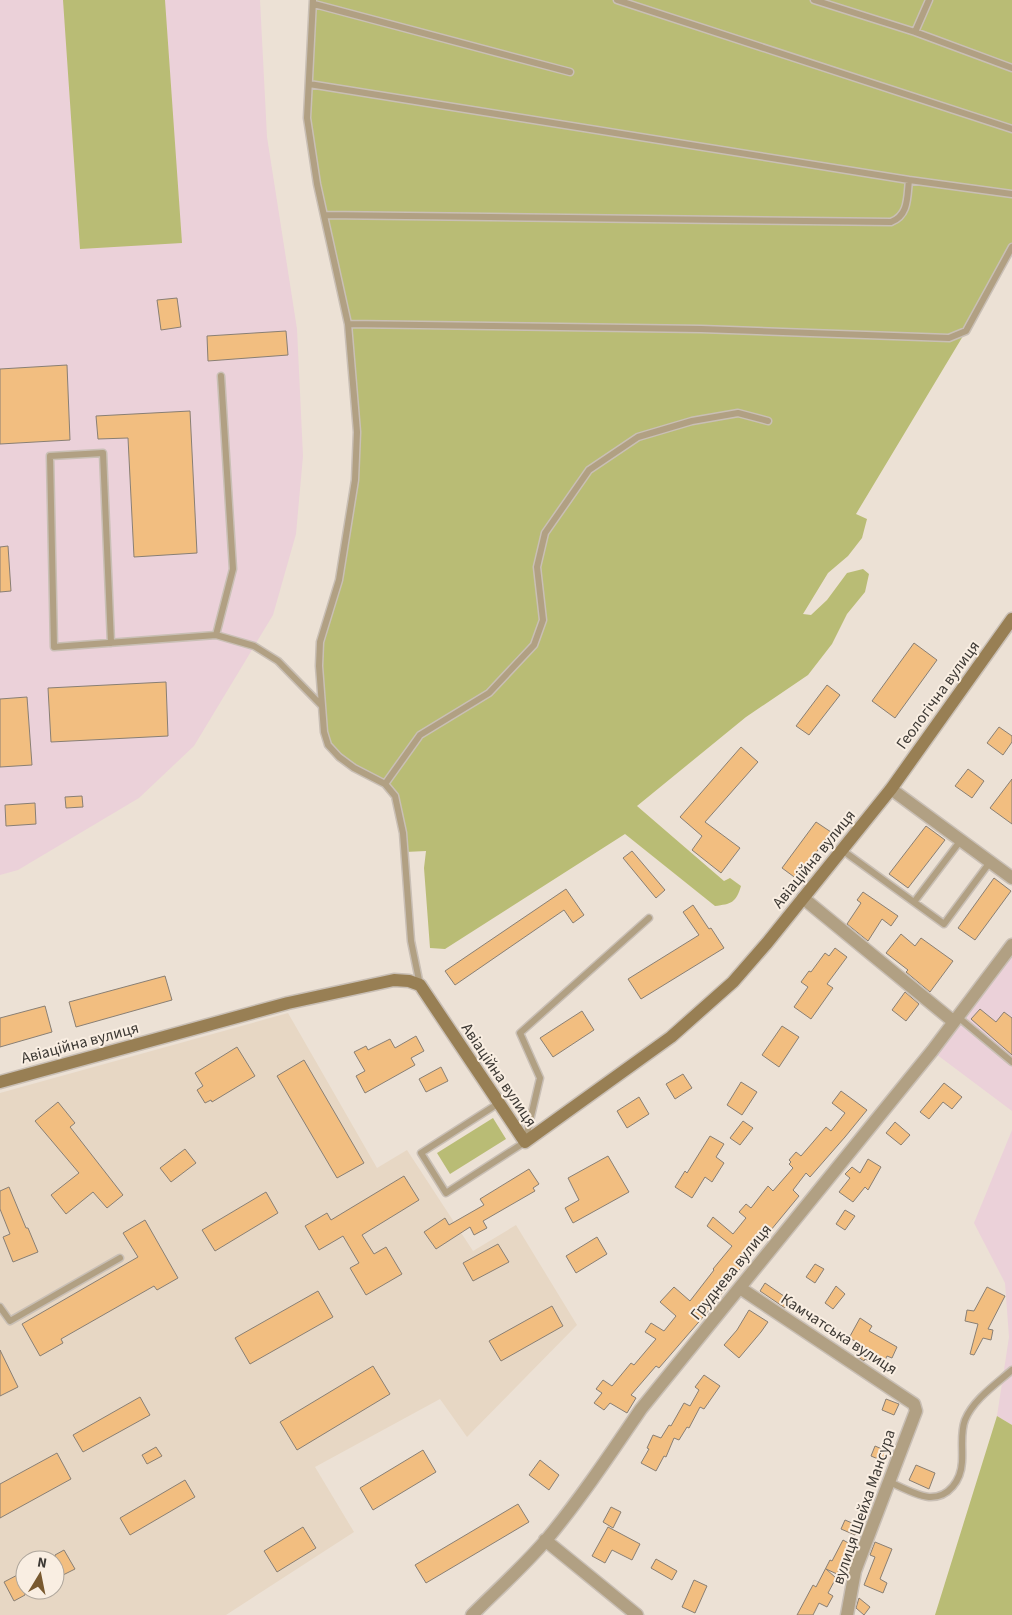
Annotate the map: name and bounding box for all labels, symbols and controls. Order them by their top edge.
street label: Геологічна вулиця [891,636,985,754]
street label: Авіаційна вулиця [767,805,861,913]
street label: Авіаційна вулиця [19,1017,141,1069]
street label: Авіаційна вулиця [456,1019,542,1131]
street label: Груднева вулиця [685,1219,777,1325]
street label: Камчатська вулиця [776,1288,902,1380]
street label: вулиця Шейха Мансура [827,1426,901,1588]
north arrow [15,1550,65,1600]
text: N [36,1553,48,1574]

